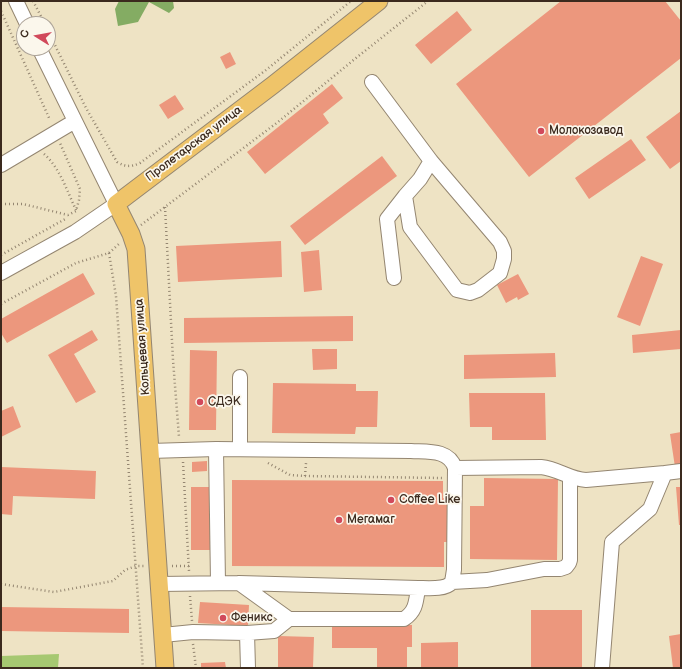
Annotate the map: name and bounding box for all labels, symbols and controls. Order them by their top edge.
north arrow [16,16,56,56]
text: С [18,29,32,39]
street label: Пролетарская улица [143,103,245,185]
place label: Молокозавод [549,124,623,138]
marker: Молокозавод [536,126,546,136]
street label: Кольцевая улица [132,298,154,396]
place label: СДЭК [208,395,240,409]
marker: СДЭК [195,397,205,407]
place label: Coffee Like [399,493,460,507]
marker: Coffee Like [386,495,396,505]
place label: Мегамаг [347,513,395,527]
marker: Мегамаг [334,515,344,525]
place label: Феникс [231,611,273,625]
marker: Феникс [218,613,228,623]

